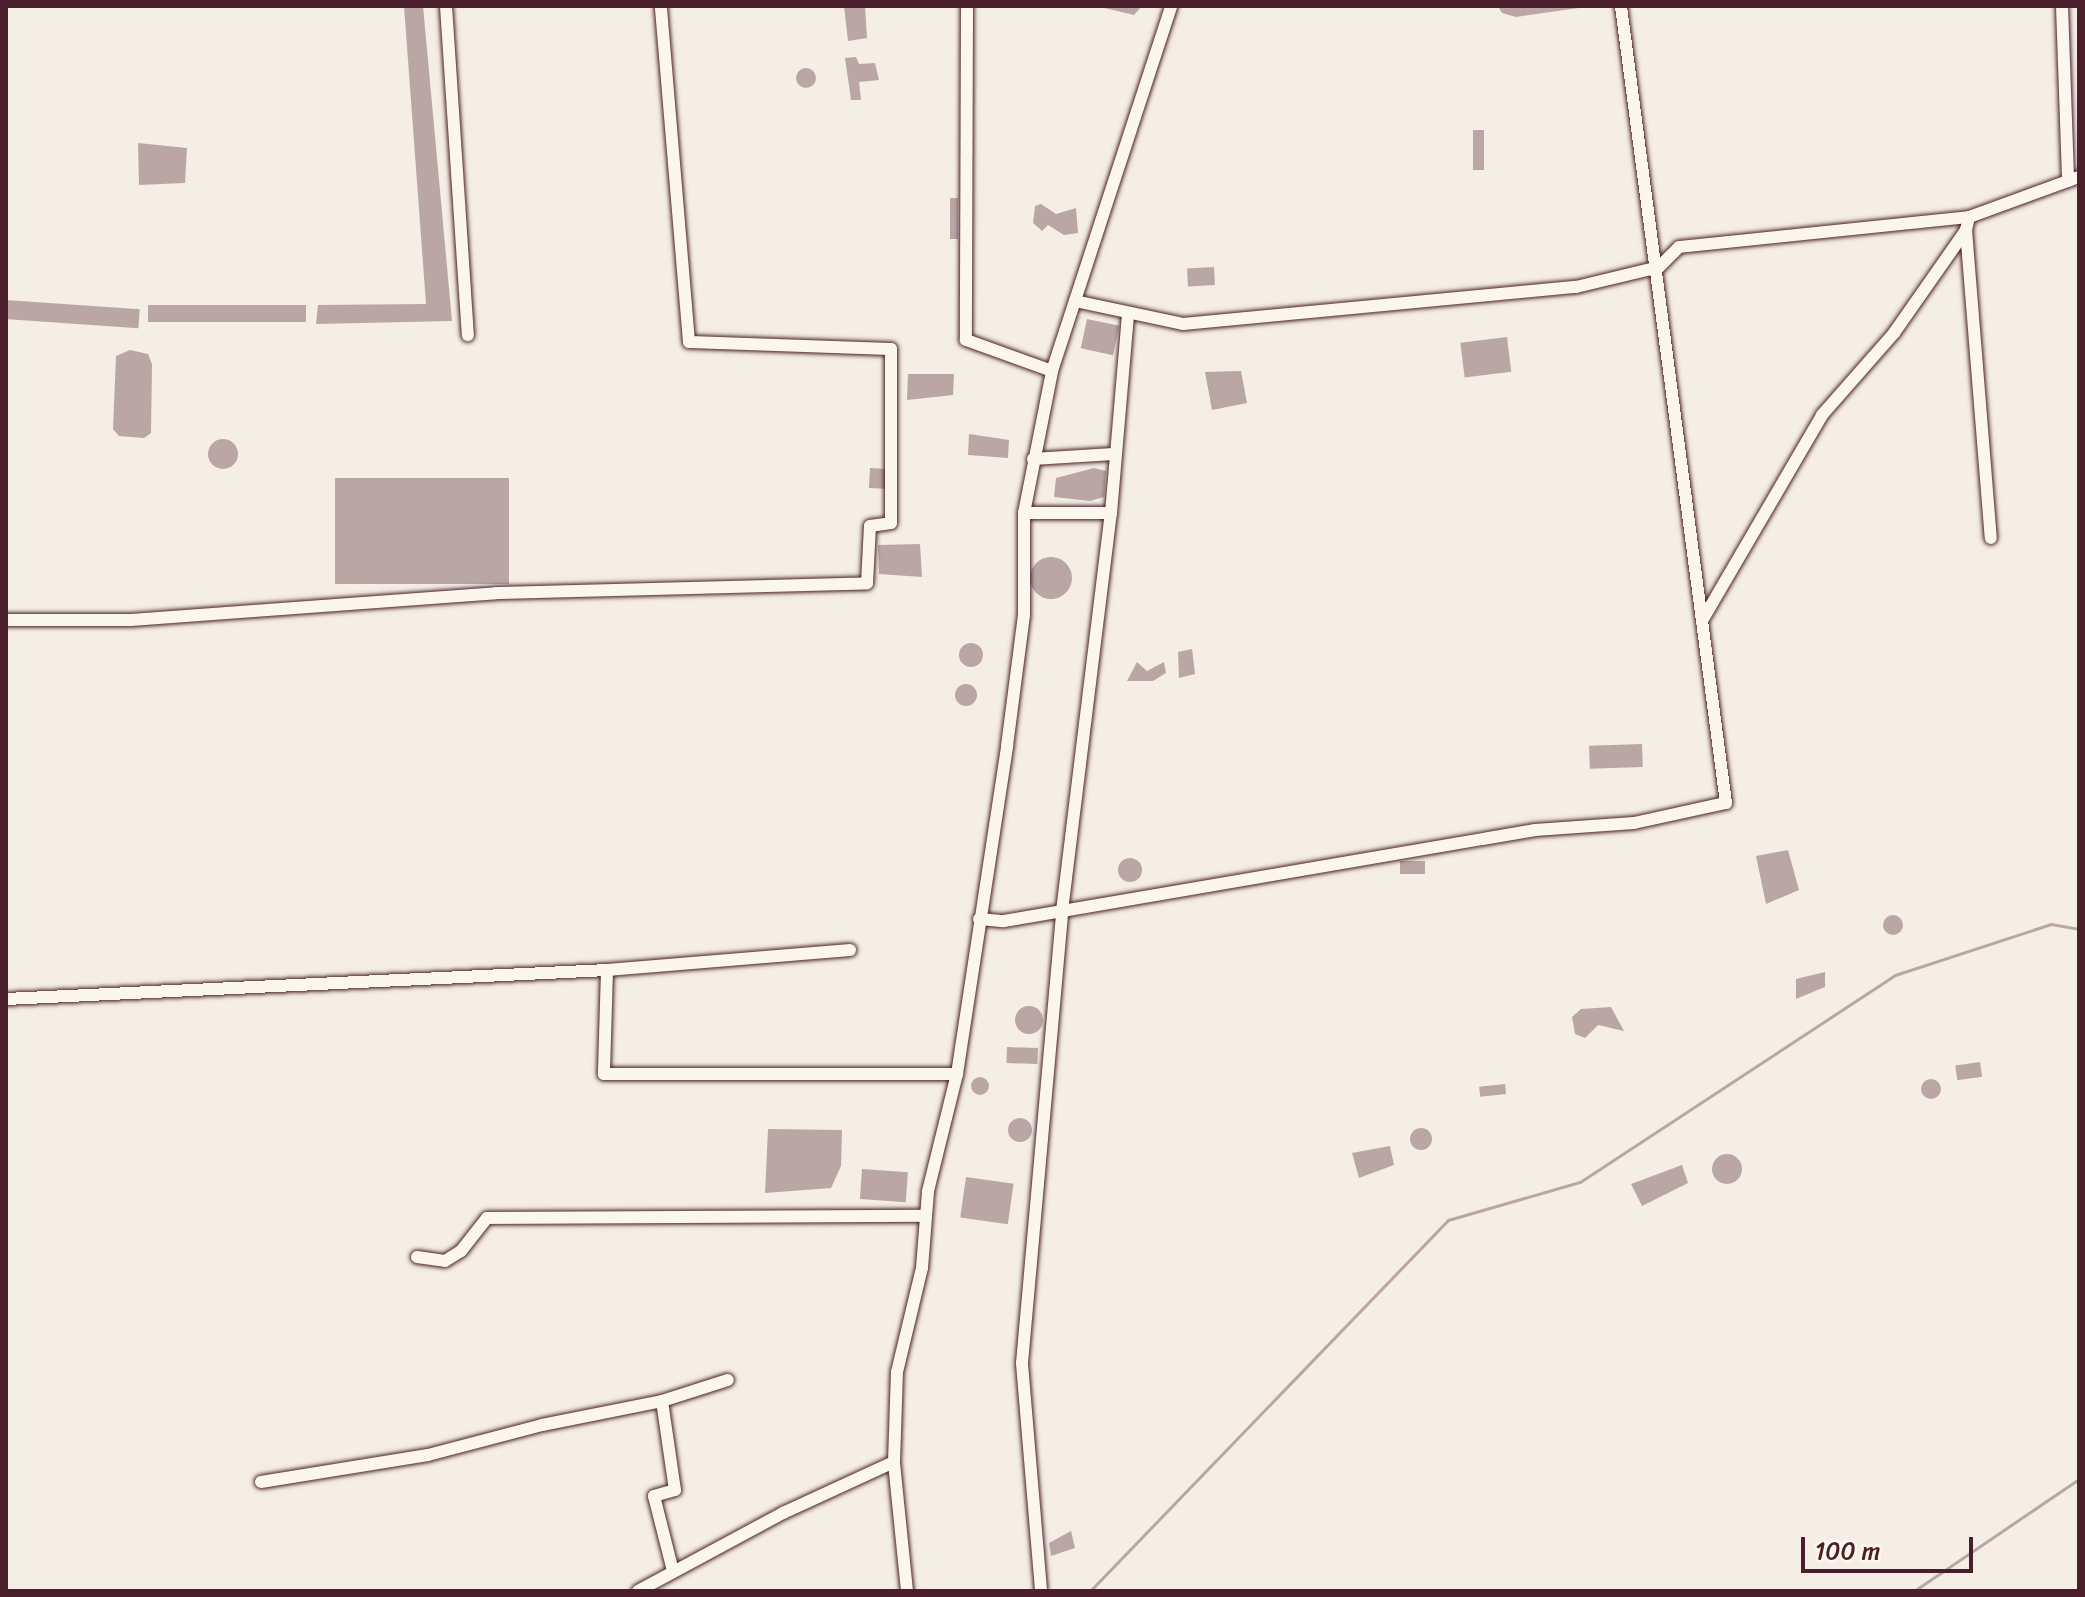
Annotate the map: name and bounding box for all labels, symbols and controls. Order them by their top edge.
scale bar [1805,1521,1977,1571]
text: 100 m [1815,1530,1880,1572]

